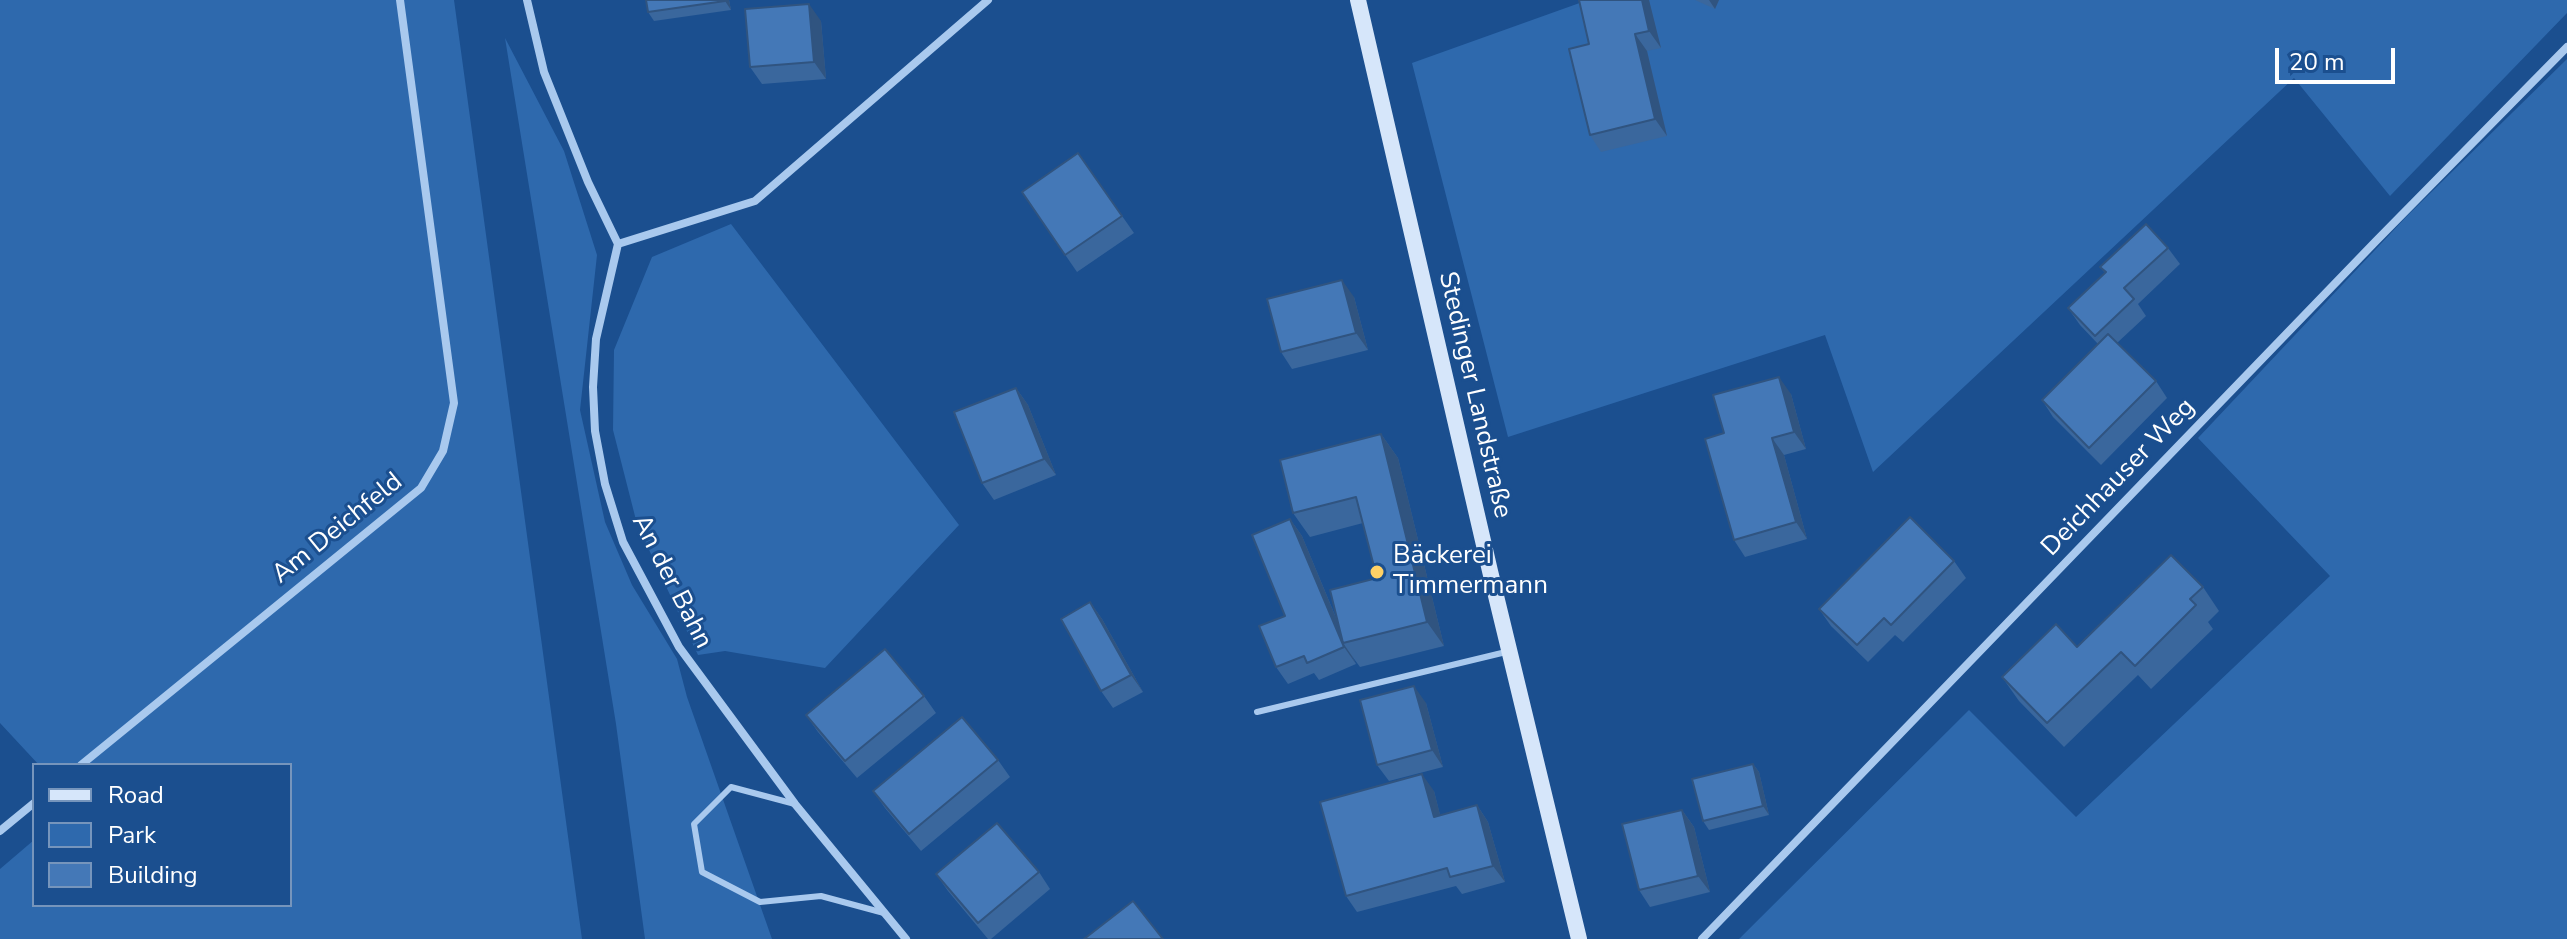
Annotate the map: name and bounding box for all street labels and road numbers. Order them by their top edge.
street label: Stedinger Landstraße [1430,269,1518,521]
street label: Deichhauser Weg [2036,392,2202,564]
street label: Am Deichfeld [267,467,409,591]
street label: An der Bahn [624,510,718,654]

